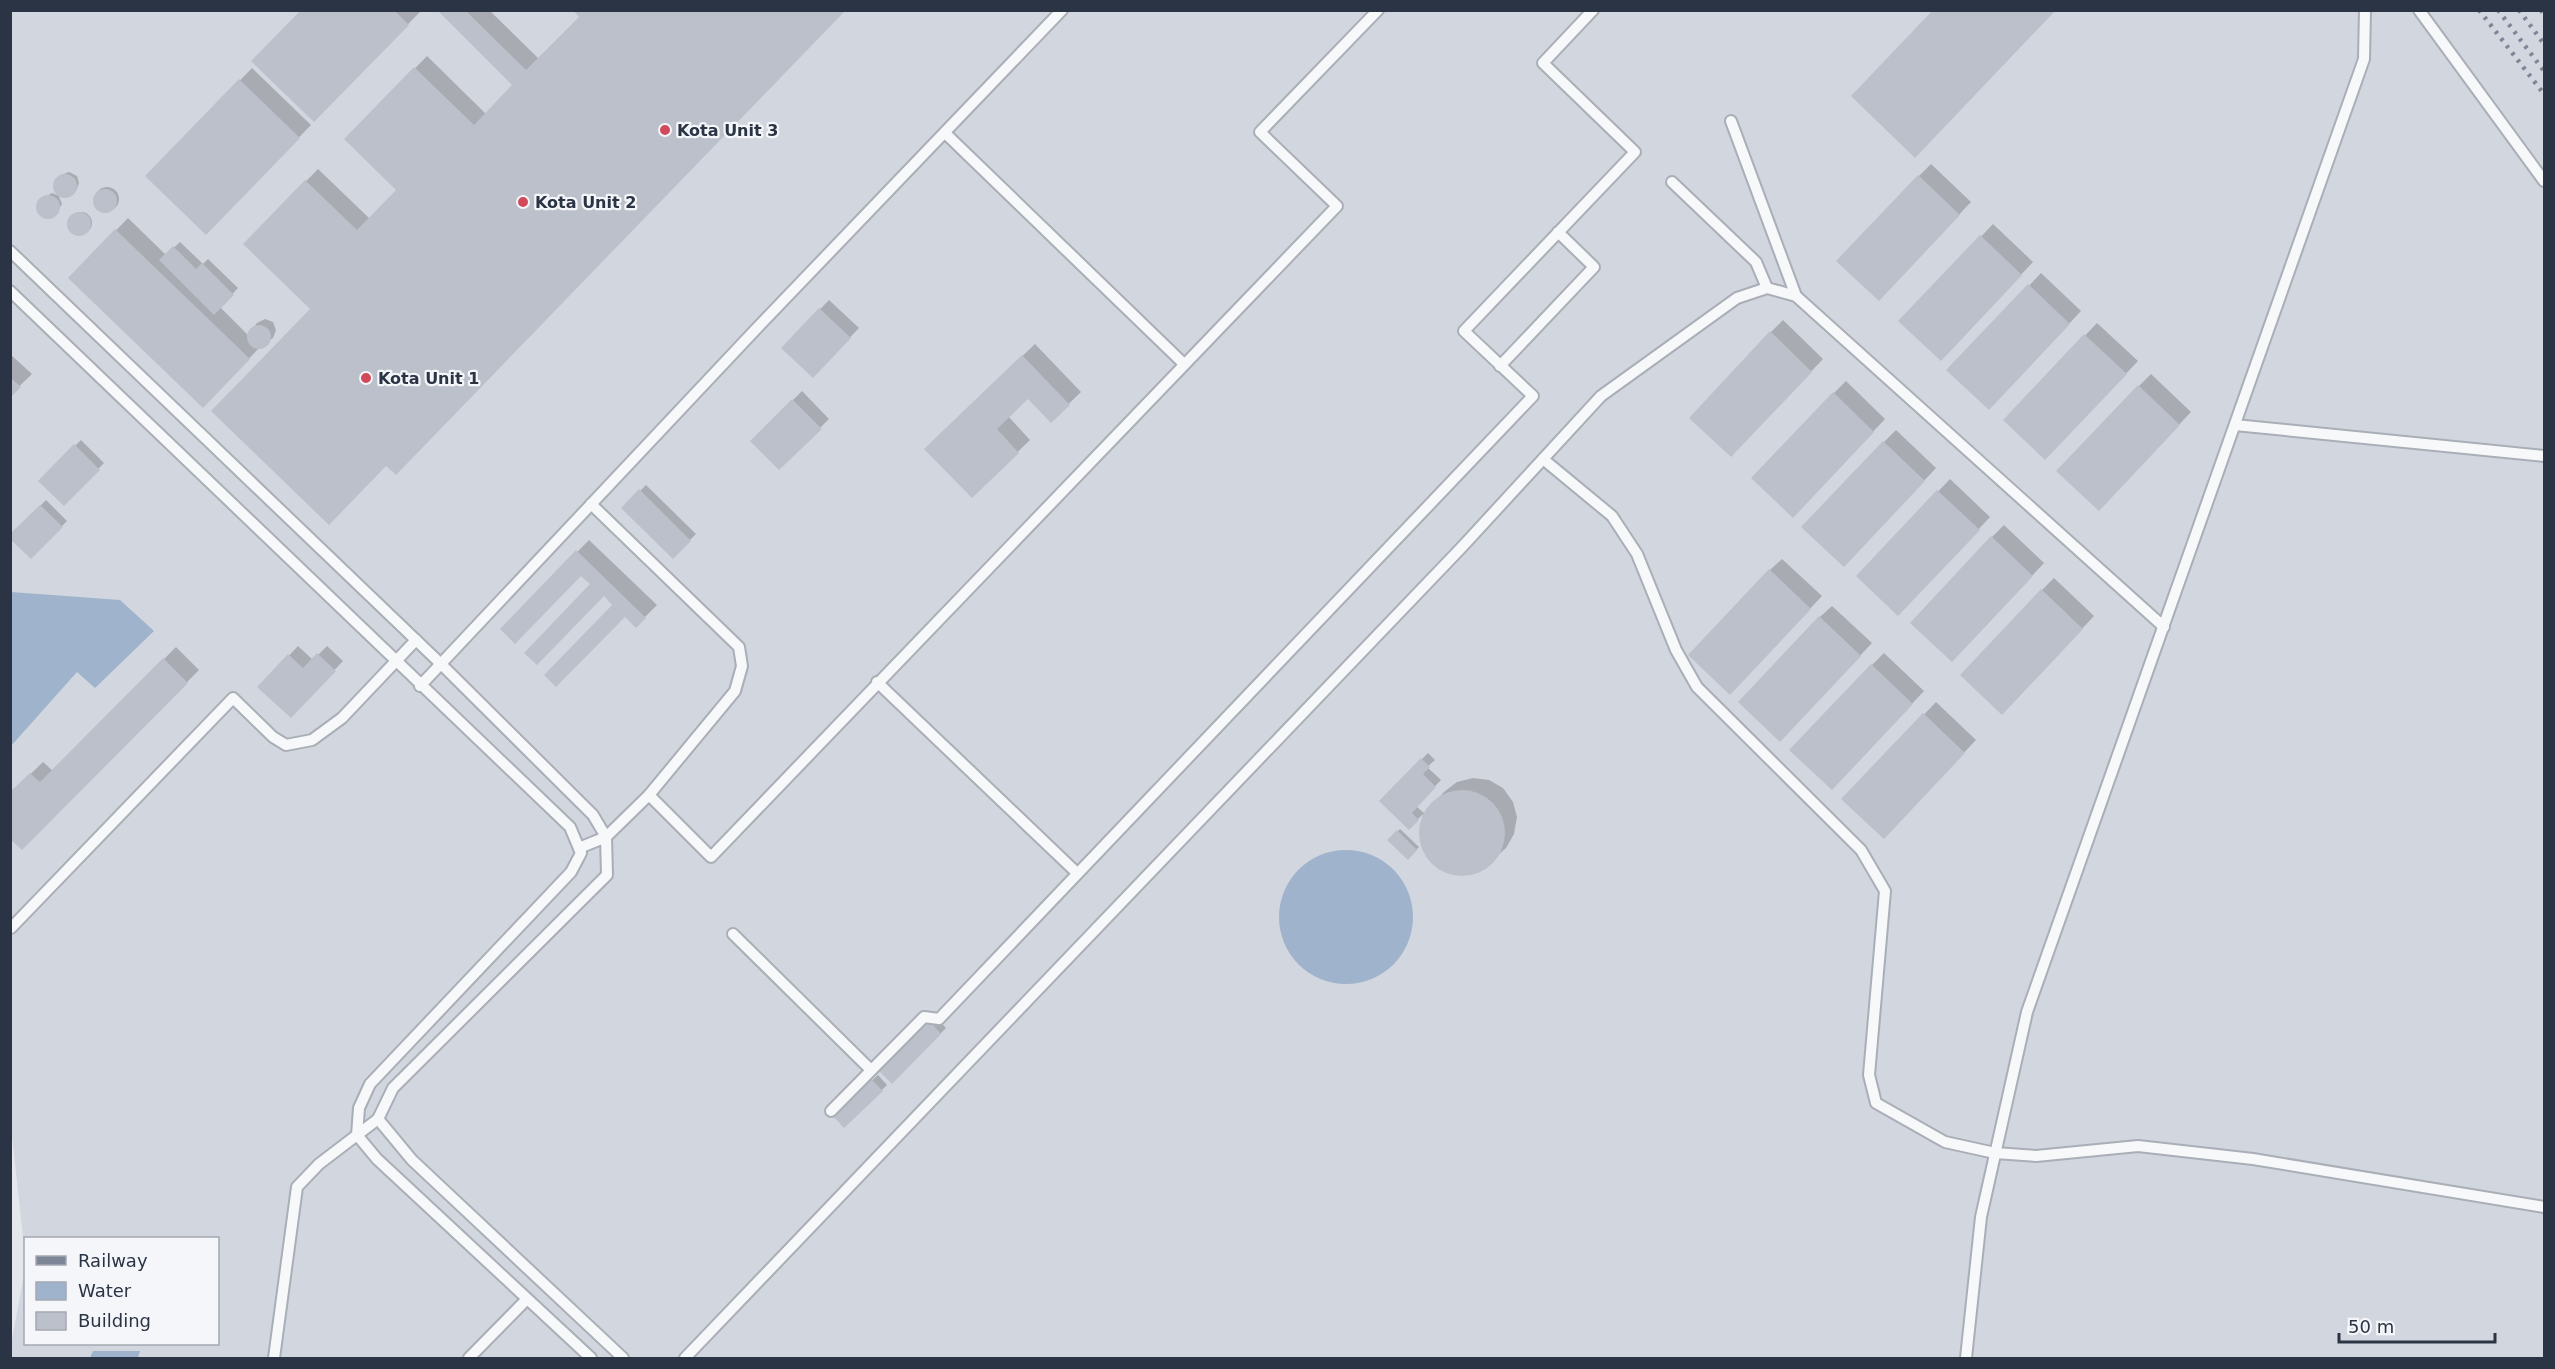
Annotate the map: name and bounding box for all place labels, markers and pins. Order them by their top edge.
place label: Kota Unit 3 [677,121,778,140]
marker: Kota Unit 3 [658,123,672,137]
place label: Kota Unit 2 [535,193,636,212]
marker: Kota Unit 2 [516,195,530,209]
place label: Kota Unit 1 [378,369,479,388]
marker: Kota Unit 1 [359,371,373,385]

